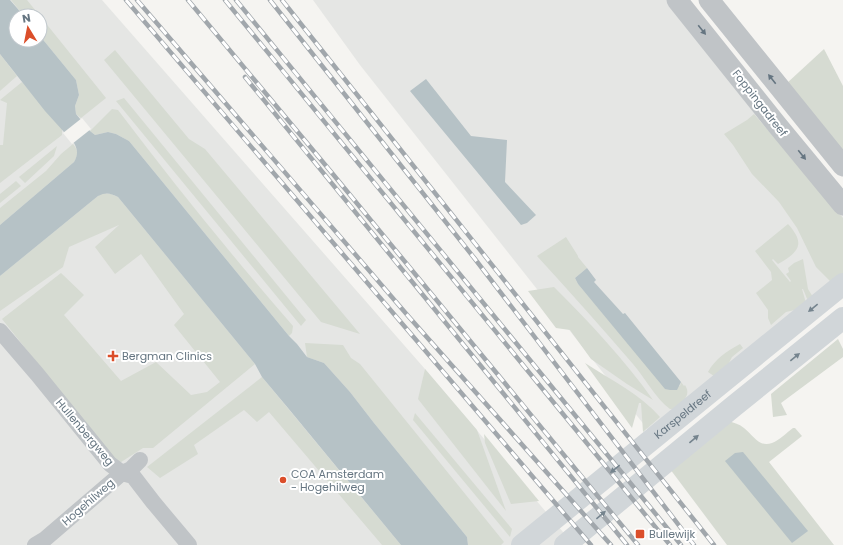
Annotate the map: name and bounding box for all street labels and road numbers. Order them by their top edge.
street label: Foppingadreef [729,66,791,140]
street label: Karspeldreef [651,386,715,443]
street label: Hullenbergweg [52,395,118,469]
street label: Hogehilweg [58,475,118,529]

